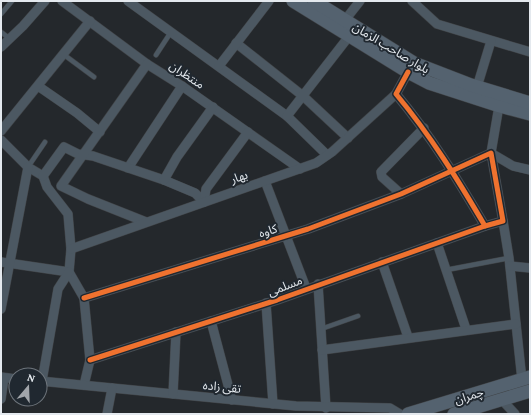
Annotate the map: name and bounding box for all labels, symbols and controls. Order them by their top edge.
street label: بلوار صاحب الزمان [350,20,432,77]
street label: منتظران [167,58,207,92]
street label: بهار [228,168,249,187]
street label: کاوه [257,221,280,240]
street label: مسلمی [266,273,304,299]
north arrow [8,367,48,407]
text: N [26,371,37,385]
street label: تقی زاده [202,378,242,396]
street label: چمران [453,385,485,408]

